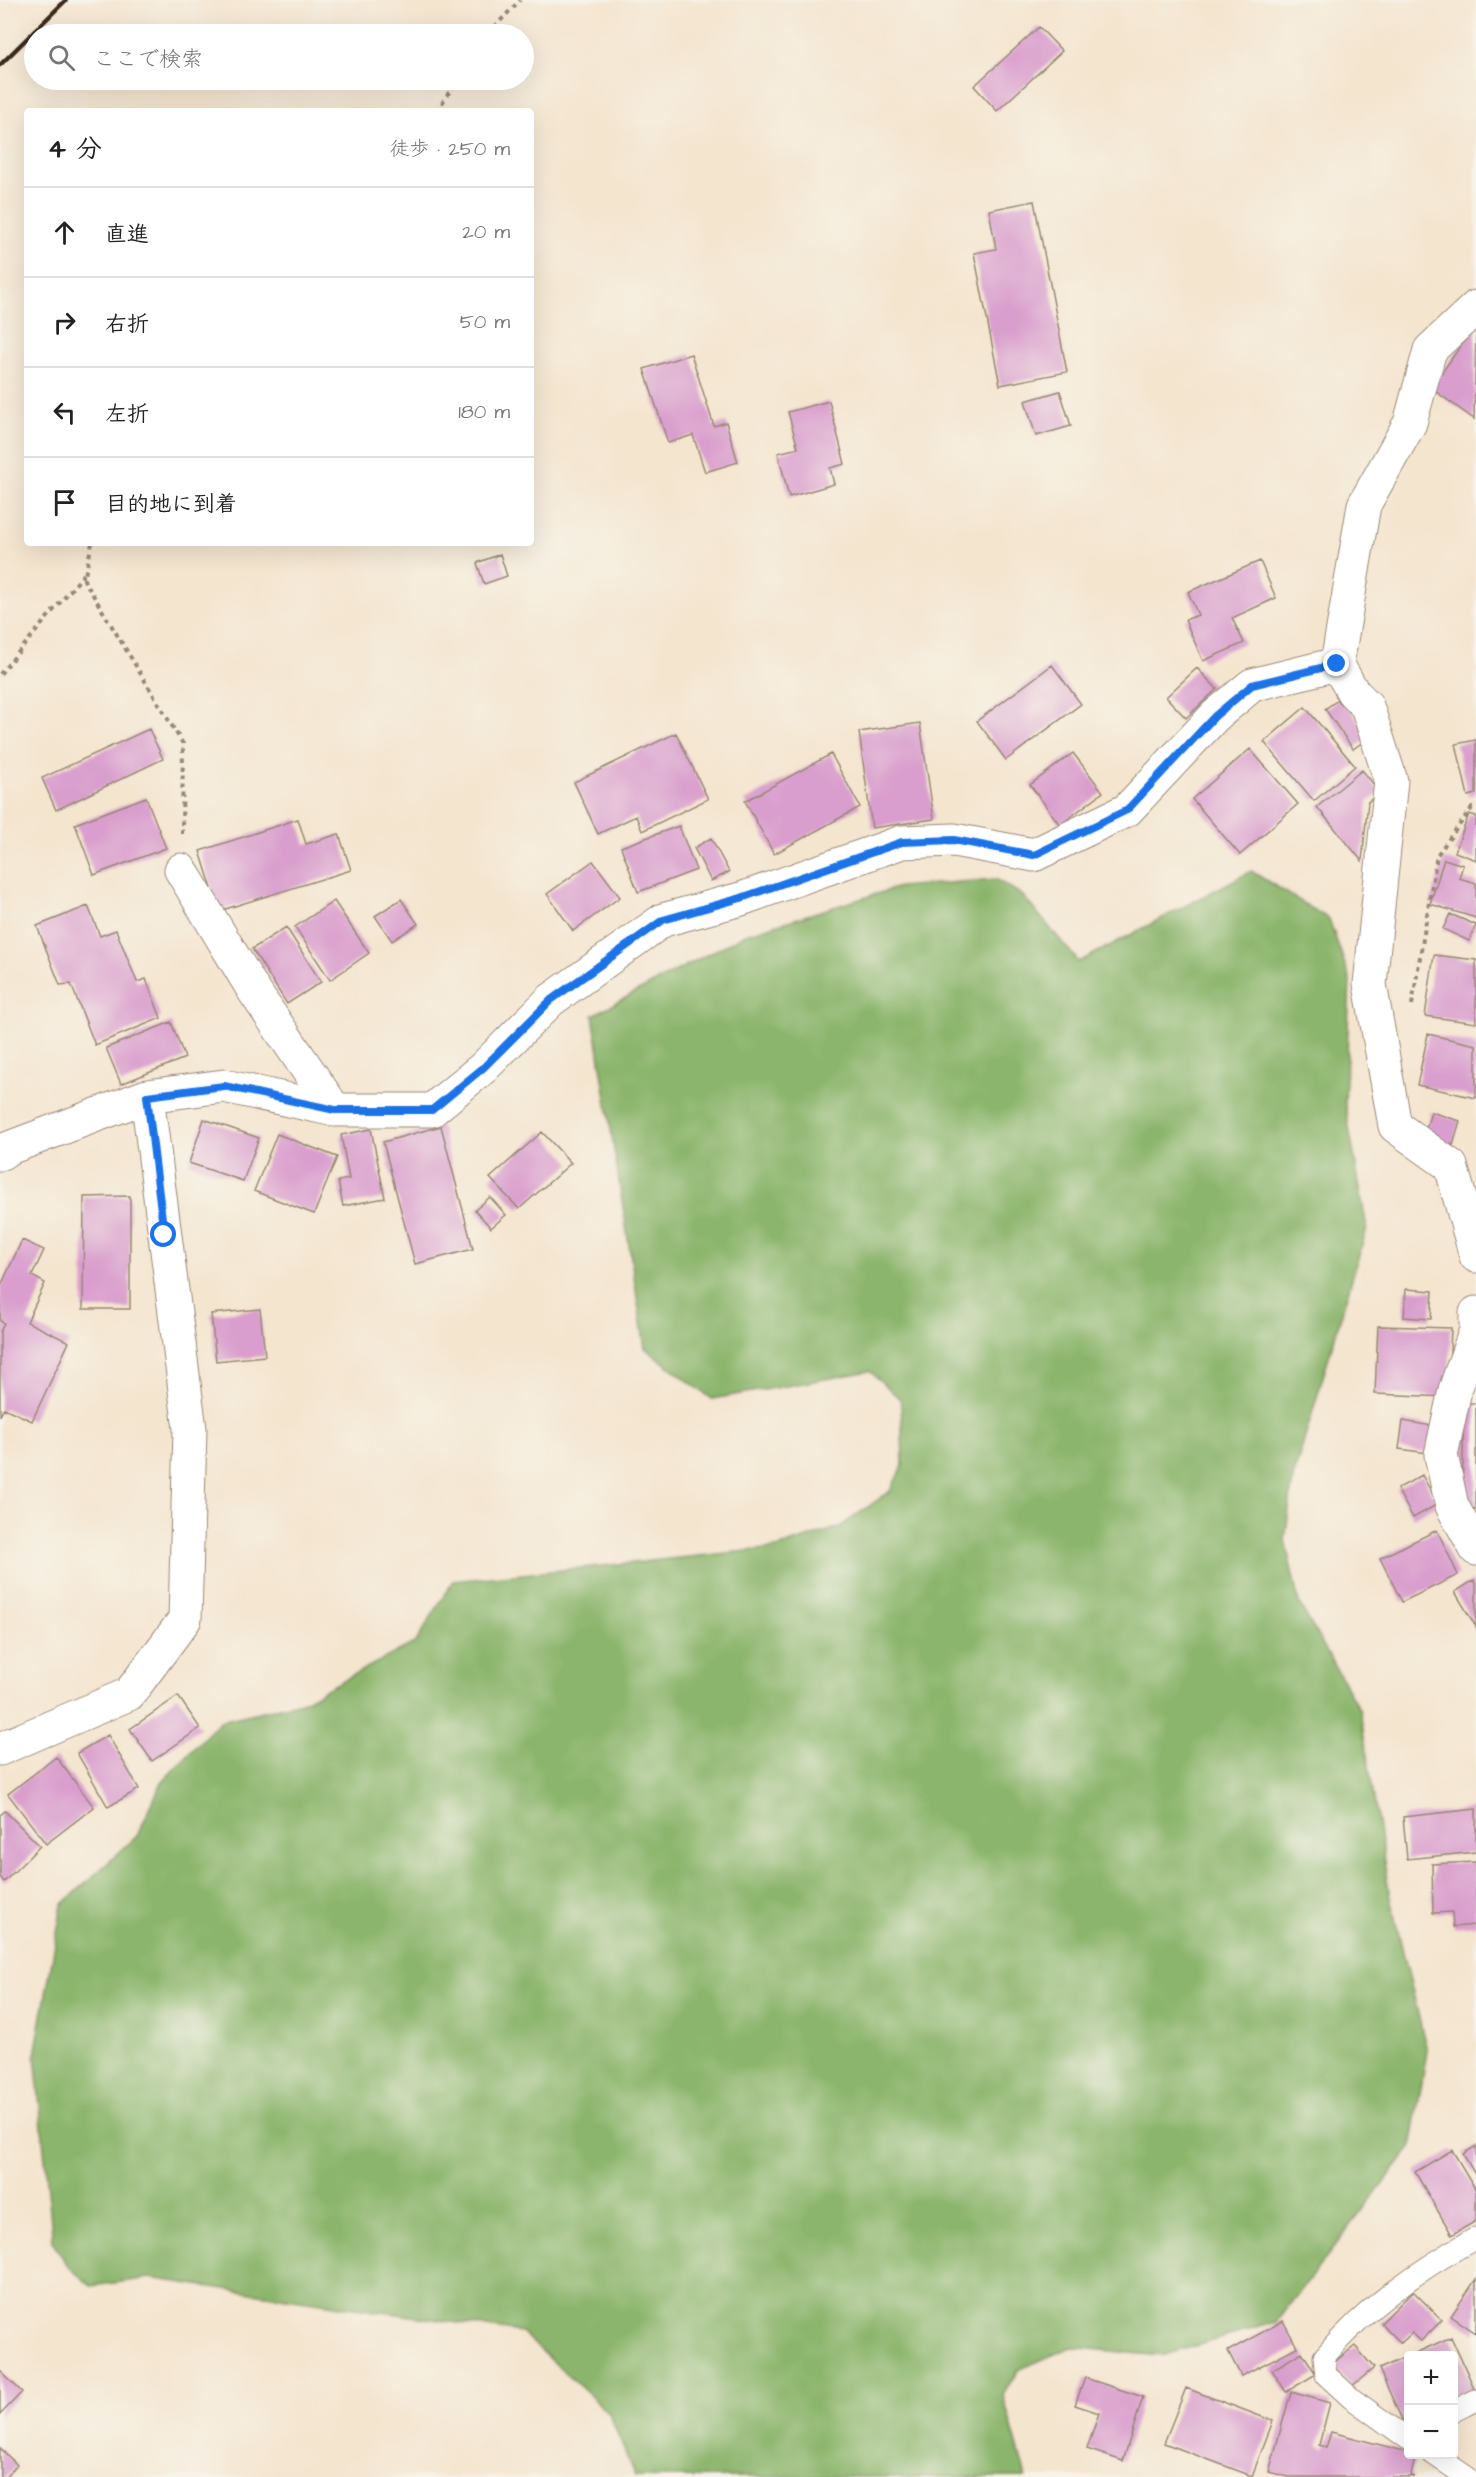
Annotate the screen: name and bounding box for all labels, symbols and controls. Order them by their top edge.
search box [24,24,534,90]
icon: search [45,41,78,74]
text: ここで検索 [93,44,203,75]
text: 4 分 [48,131,102,167]
text: 徒歩 · 250 m [389,135,510,163]
icon: ahead [48,216,81,249]
text: 20 m [462,218,510,246]
text: 直進 [105,219,149,250]
icon: right [48,306,81,339]
text: 50 m [460,308,510,336]
text: 右折 [105,309,149,340]
icon: left [48,396,81,429]
text: 180 m [458,398,510,426]
text: 左折 [105,399,149,430]
icon: arrive [48,486,81,519]
text: 目的地に到着 [105,489,237,520]
route end [1323,650,1349,676]
route start [150,1221,176,1247]
map controls [1404,2351,1458,2459]
button: + [1404,2351,1458,2405]
button: − [1404,2405,1458,2459]

